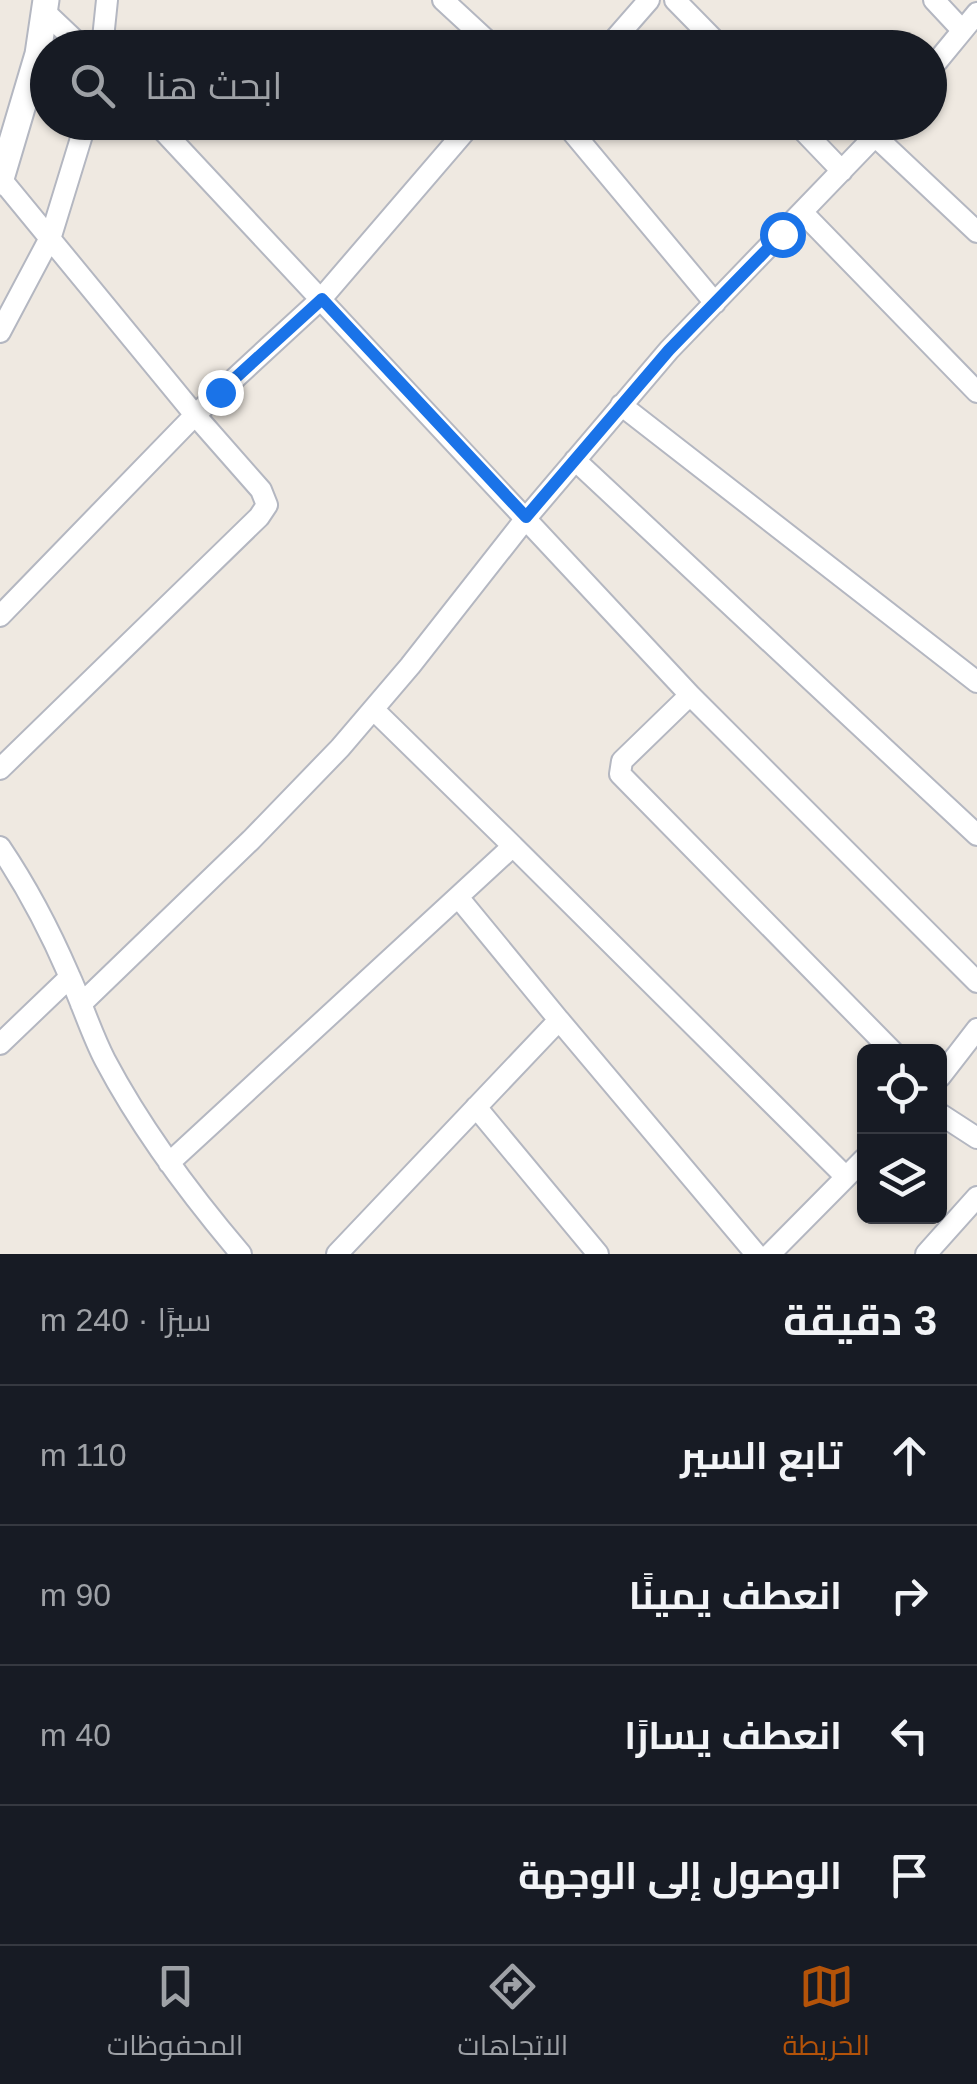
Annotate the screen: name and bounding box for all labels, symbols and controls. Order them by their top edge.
search box [30,30,947,140]
icon: search [65,58,120,113]
text: ابحث هنا [145,65,283,107]
route start [760,212,806,258]
route end [198,370,244,416]
map controls [857,1044,947,1224]
button: locate [857,1044,947,1134]
button: layers [857,1134,947,1224]
text: 3 دقيقة [783,1297,937,1344]
text: سيرًا · 240 m [40,1302,211,1338]
icon: ahead [882,1428,937,1483]
text: تابع السير [680,1435,842,1477]
text: 110 m [40,1437,127,1473]
icon: right [882,1568,937,1623]
text: انعطف يمينًا [629,1575,842,1617]
text: 90 m [40,1577,111,1613]
icon: left [882,1708,937,1763]
text: انعطف يسارًا [624,1715,842,1757]
text: 40 m [40,1717,111,1753]
icon: arrive [882,1848,937,1903]
text: الوصول إلى الوجهة [518,1855,842,1897]
tab: المحفوظات [107,1959,243,2071]
tab: الاتجاهات [458,1959,568,2071]
tab: الخريطة [783,1959,870,2071]

